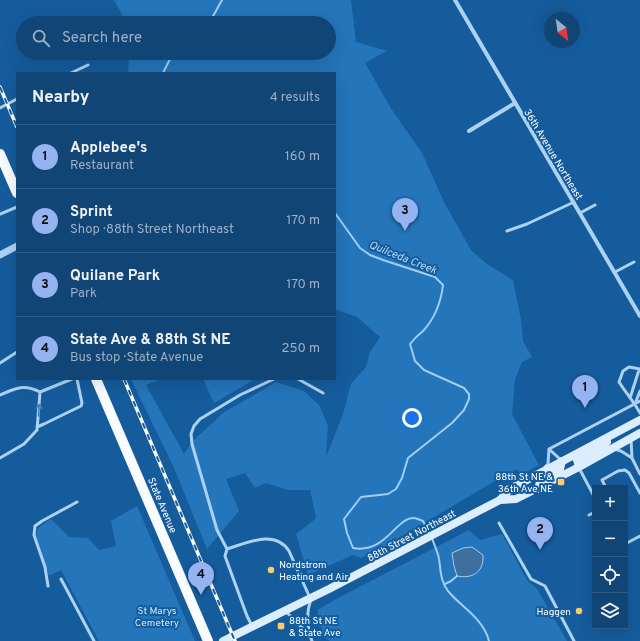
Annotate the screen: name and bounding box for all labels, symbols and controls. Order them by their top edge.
north arrow [544,12,580,48]
search box [16,16,336,60]
icon: search [30,27,52,49]
text: Search here [62,29,142,48]
text: Nearby [32,87,89,109]
text: 4 results [270,90,320,106]
street label: 36th Avenue Northeast [520,107,585,203]
text: Applebee's [70,139,147,158]
text: 1 [42,149,48,165]
text: 160 m [285,149,320,165]
text: Restaurant [70,158,134,174]
pin: 3 [392,198,418,231]
text: Sprint [70,203,113,222]
text: 2 [41,213,49,229]
text: 170 m [286,213,320,229]
text: Shop · 88th Street Northeast [70,222,234,238]
water label: Quilceda Creek [367,238,439,278]
text: Quilane Park [70,267,160,286]
text: 3 [41,277,49,293]
text: 170 m [286,277,320,293]
text: Park [70,286,97,302]
text: State Ave & 88th St NE [70,331,231,350]
text: 4 [41,341,49,357]
text: 250 m [282,341,320,357]
text: Bus stop · State Avenue [70,350,203,366]
pin: 1 [572,375,598,408]
one-way arrow [35,404,43,417]
your location [402,408,422,428]
place label: 88th St NE & 36th Ave NE [495,471,553,496]
street label: State Avenue [144,476,179,535]
marker: 88th St NE & 36th Ave NE [556,477,566,487]
map controls [592,485,628,629]
button: + [592,485,628,521]
street label: 88th Street Northeast [365,507,458,565]
pin: 2 [527,517,553,550]
button: − [592,521,628,557]
button: locate [592,557,628,593]
place label: Nordstrom Heating and Air [279,559,348,584]
pin: 4 [188,562,214,595]
marker: Nordstrom Heating and Air [266,565,276,575]
button: layers [592,593,628,629]
park label: St Marys Cemetery [135,605,179,630]
place label: Haggen [537,606,571,619]
marker: Haggen [574,606,584,616]
place label: 88th St NE & State Ave [289,615,341,640]
marker: 88th St NE & State Ave [276,621,286,631]

